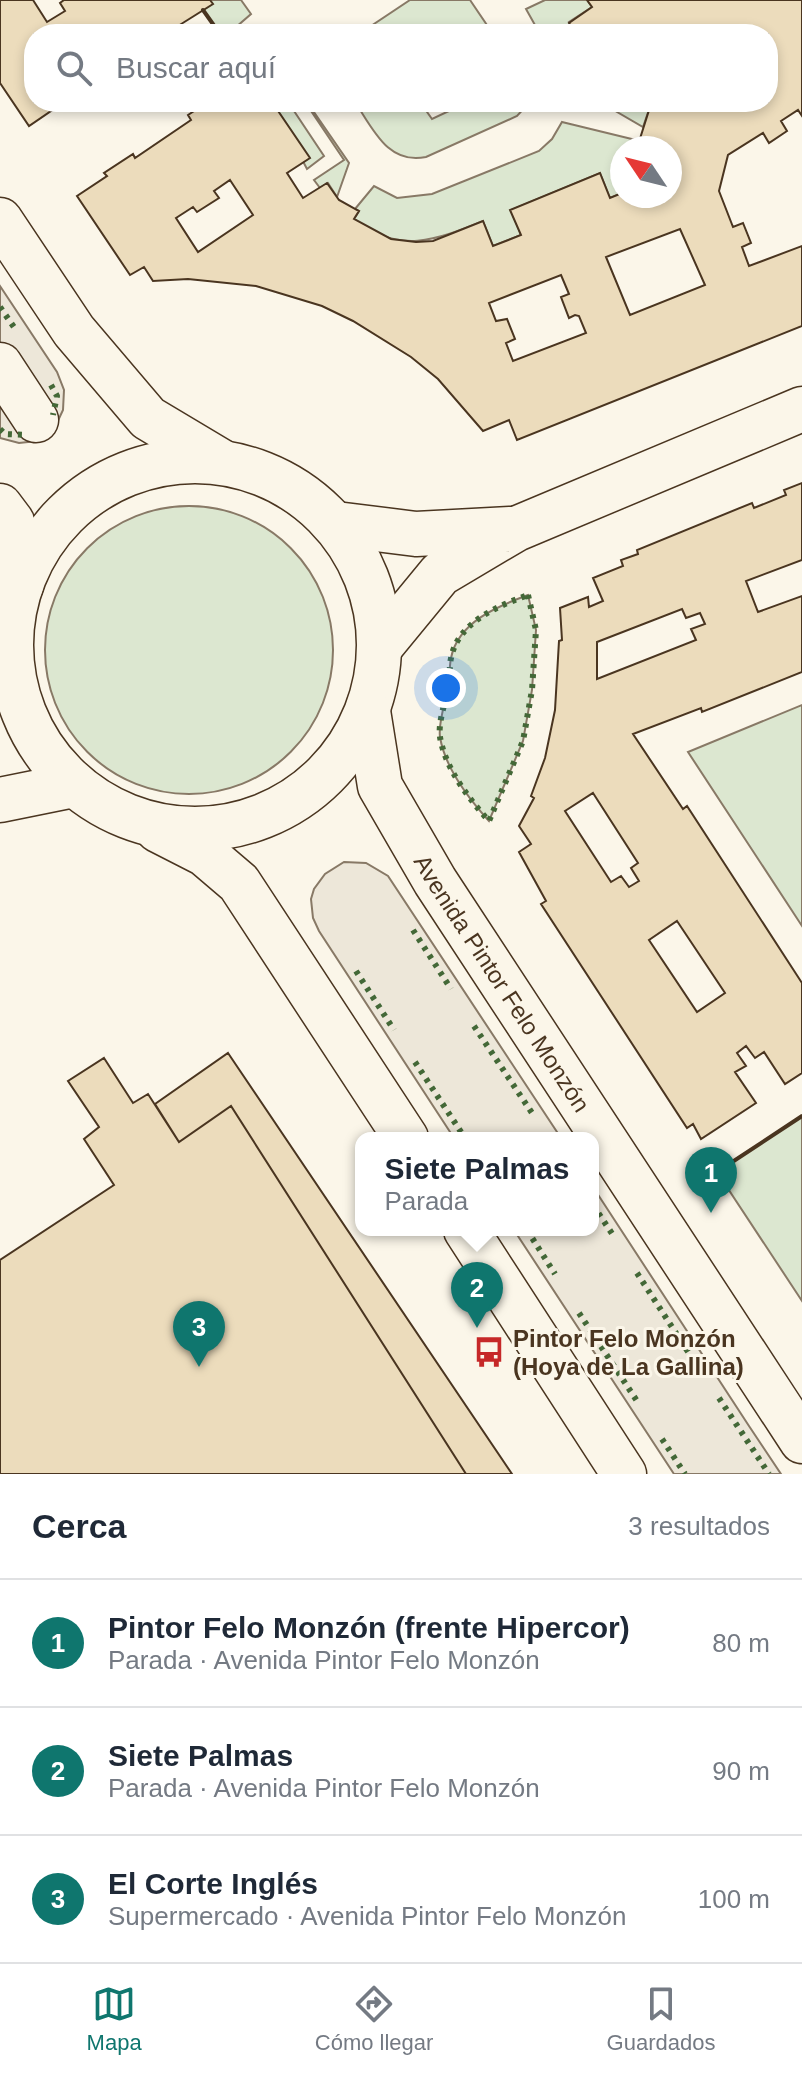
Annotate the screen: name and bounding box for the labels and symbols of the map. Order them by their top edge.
north arrow [610,136,682,208]
your location [426,668,466,708]
street label: Avenida Pintor Felo Monzón [409,850,596,1117]
pin: 1 [685,1147,737,1213]
pin: 2 [451,1262,503,1328]
pin: 3 [173,1301,225,1367]
place label: Pintor Felo Monzón (Hoya de La Gallina) [513,1325,744,1380]
bus stop icon: Pintor Felo Monzón (Hoya de La Gallina) [472,1335,506,1369]

